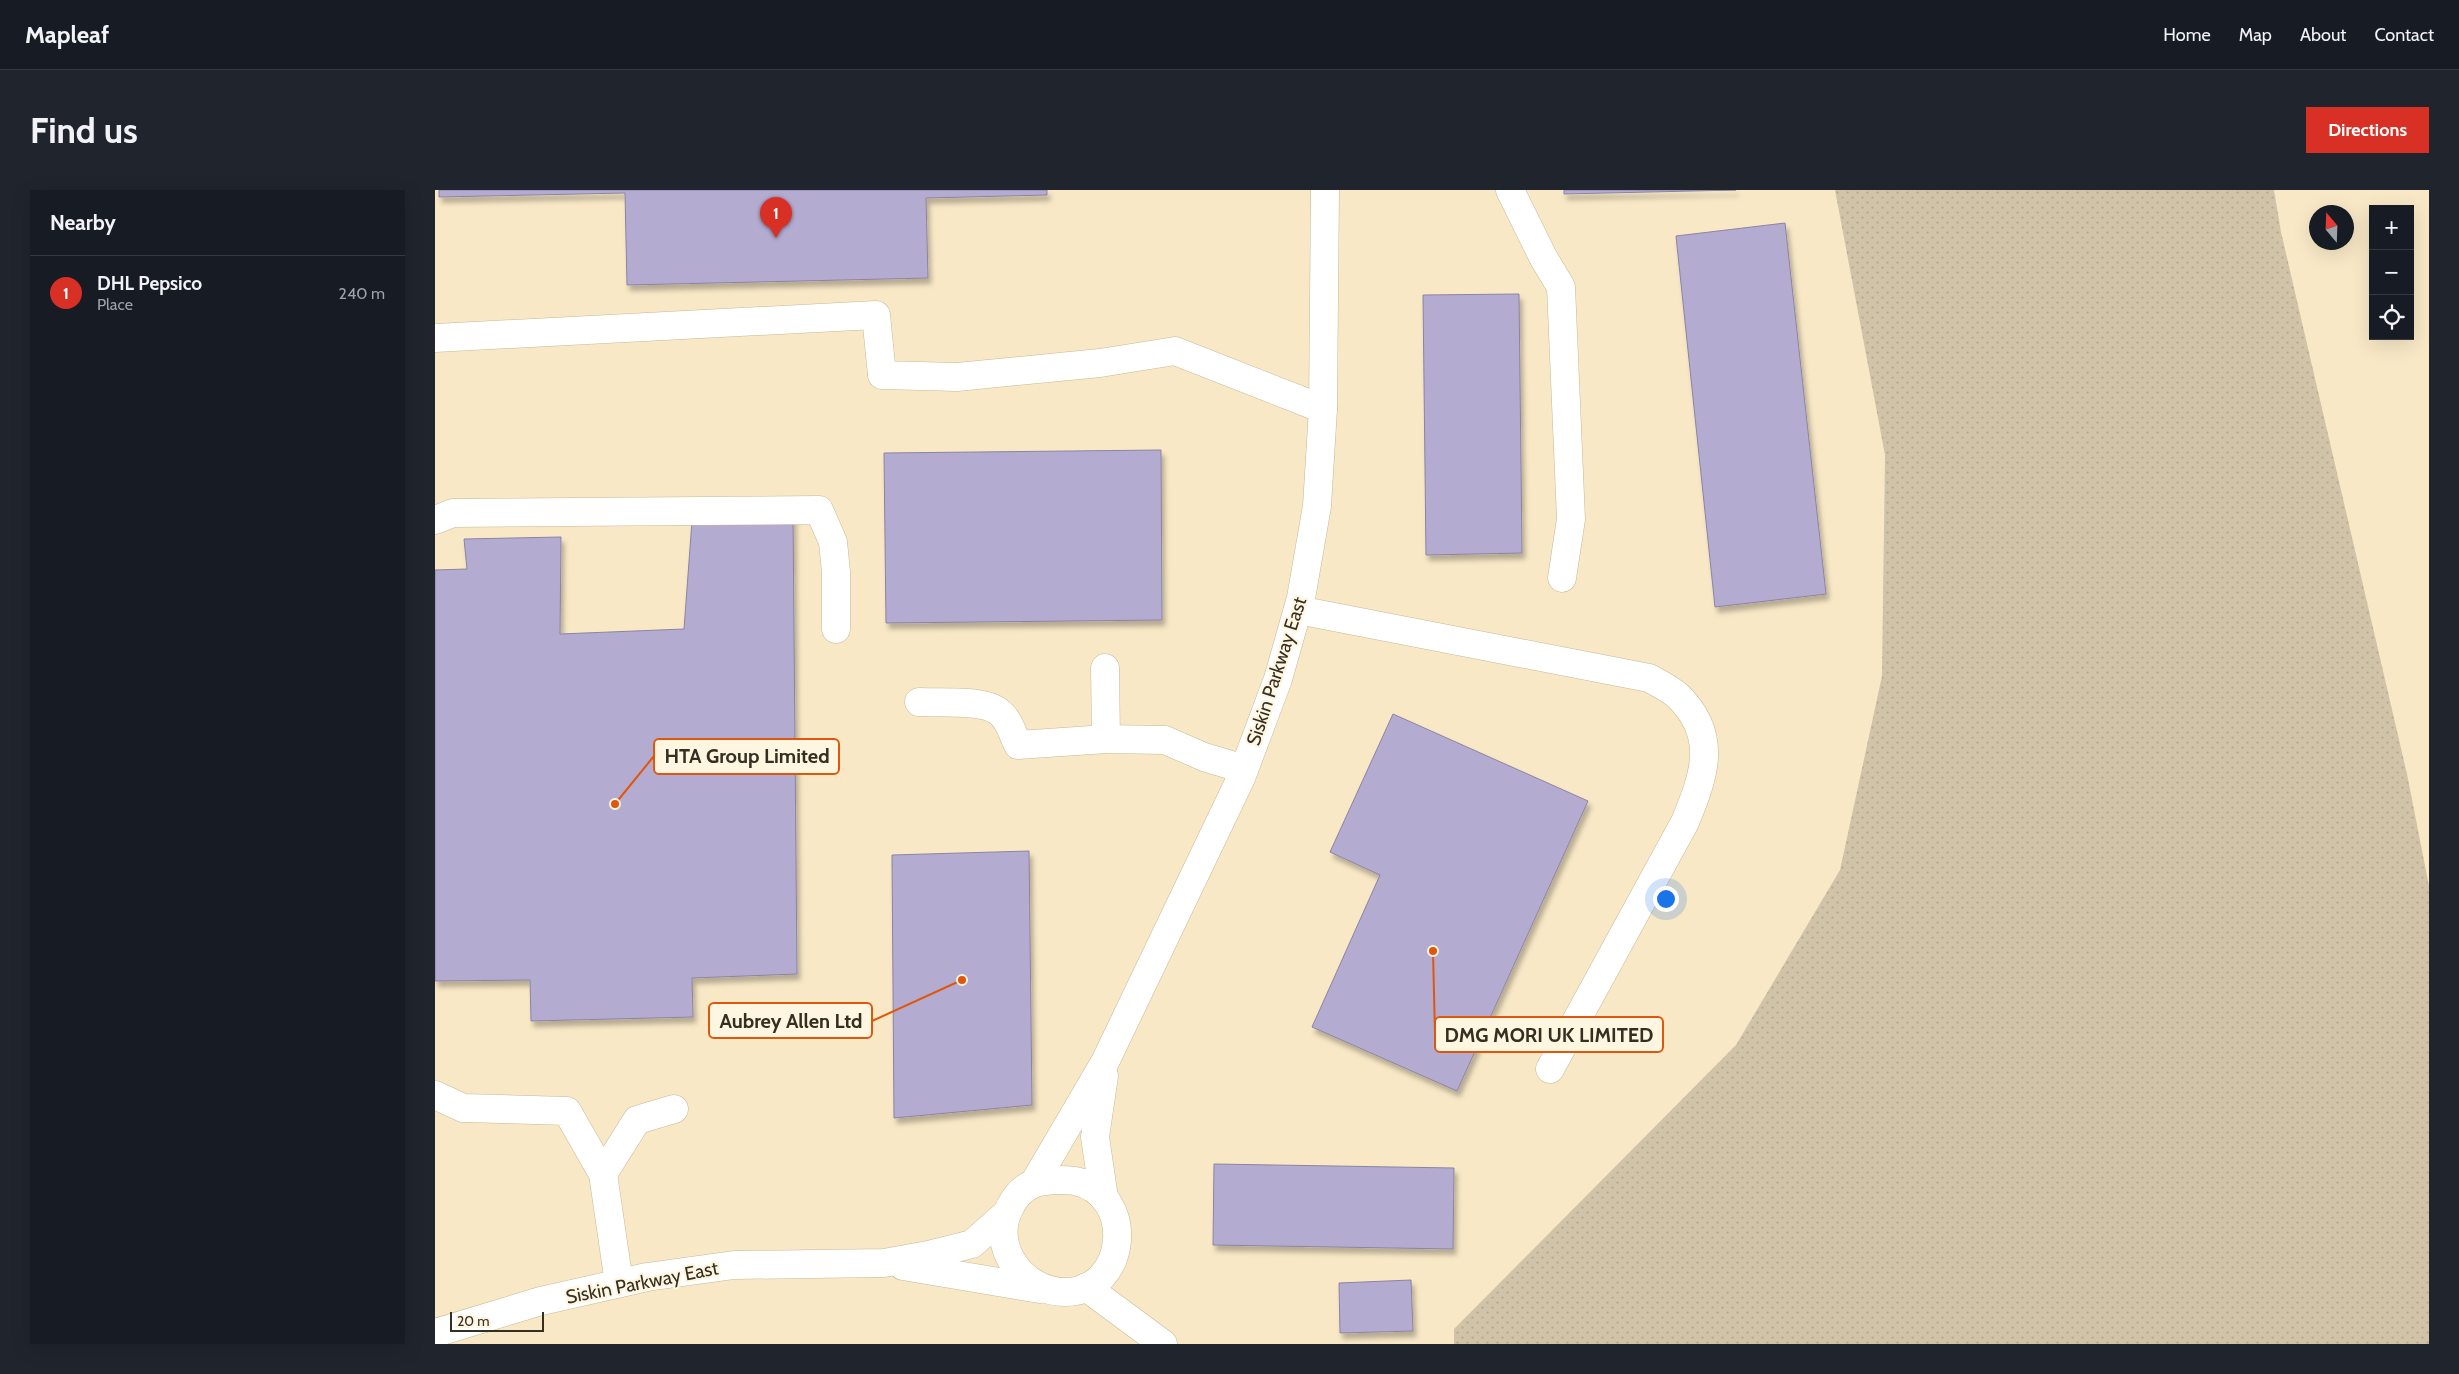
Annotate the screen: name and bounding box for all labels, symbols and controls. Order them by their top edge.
text: Mapleaf [25,20,109,49]
text: Home [2163,24,2211,46]
text: Map [2239,24,2272,46]
text: About [2300,24,2346,46]
text: Contact [2374,24,2434,46]
button: Directions [2306,107,2429,153]
text: Find us [30,109,138,152]
pin: 1 [760,197,792,238]
north arrow [2309,205,2354,250]
map controls [2369,205,2414,340]
button: + [2369,205,2414,250]
text: Nearby [50,210,116,235]
button: − [2369,250,2414,295]
text: DHL Pepsico [97,272,202,295]
text: 1 [63,284,69,303]
text: 240 m [339,284,385,303]
text: Place [97,295,133,314]
button: locate [2369,295,2414,340]
street label: Siskin Parkway East [1242,593,1312,748]
callout: HTA Group Limited [654,739,839,774]
text: HTA Group Limited [664,744,830,768]
your location [1653,886,1679,912]
callout: Aubrey Allen Ltd [709,1003,872,1038]
text: Aubrey Allen Ltd [720,1009,862,1033]
callout: DMG MORI UK LIMITED [1435,1017,1663,1052]
text: DMG MORI UK LIMITED [1445,1023,1653,1047]
street label: Siskin Parkway East [564,1256,721,1309]
scale bar [450,1309,544,1332]
text: 20 m [457,1312,490,1330]

